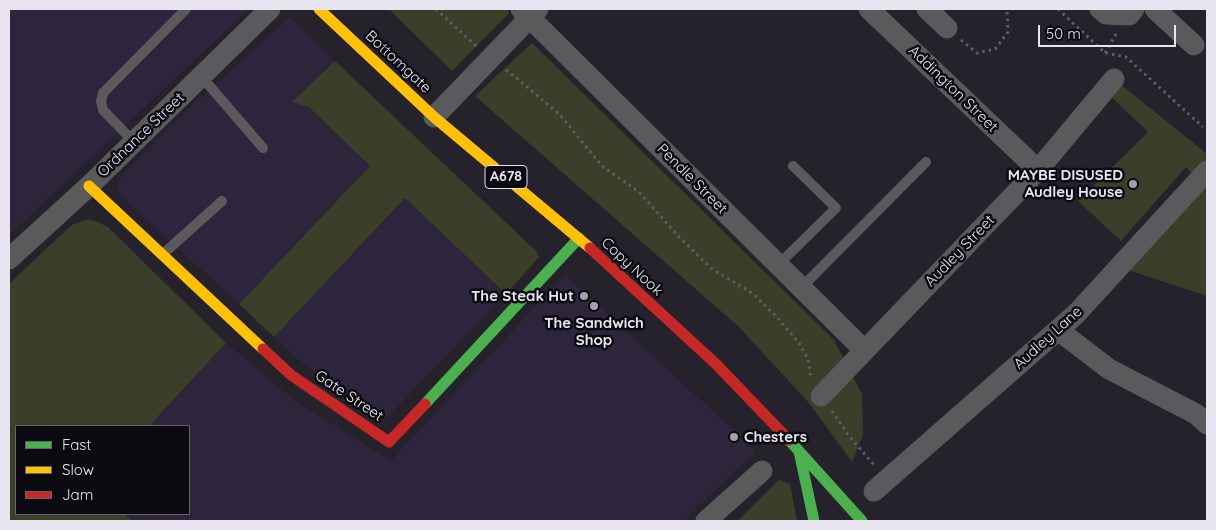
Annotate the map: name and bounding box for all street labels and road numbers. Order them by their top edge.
street label: Bottomgate [361,27,435,97]
street label: Addington Street [905,42,1001,136]
street label: Ordnance Street [94,89,188,181]
street label: Pendle Street [653,140,731,218]
road number: A678 [485,166,527,188]
street label: Audley Street [921,211,999,291]
street label: Copy Nook [597,234,667,300]
street label: Audley Lane [1010,303,1086,373]
street label: Gate Street [312,367,386,425]

